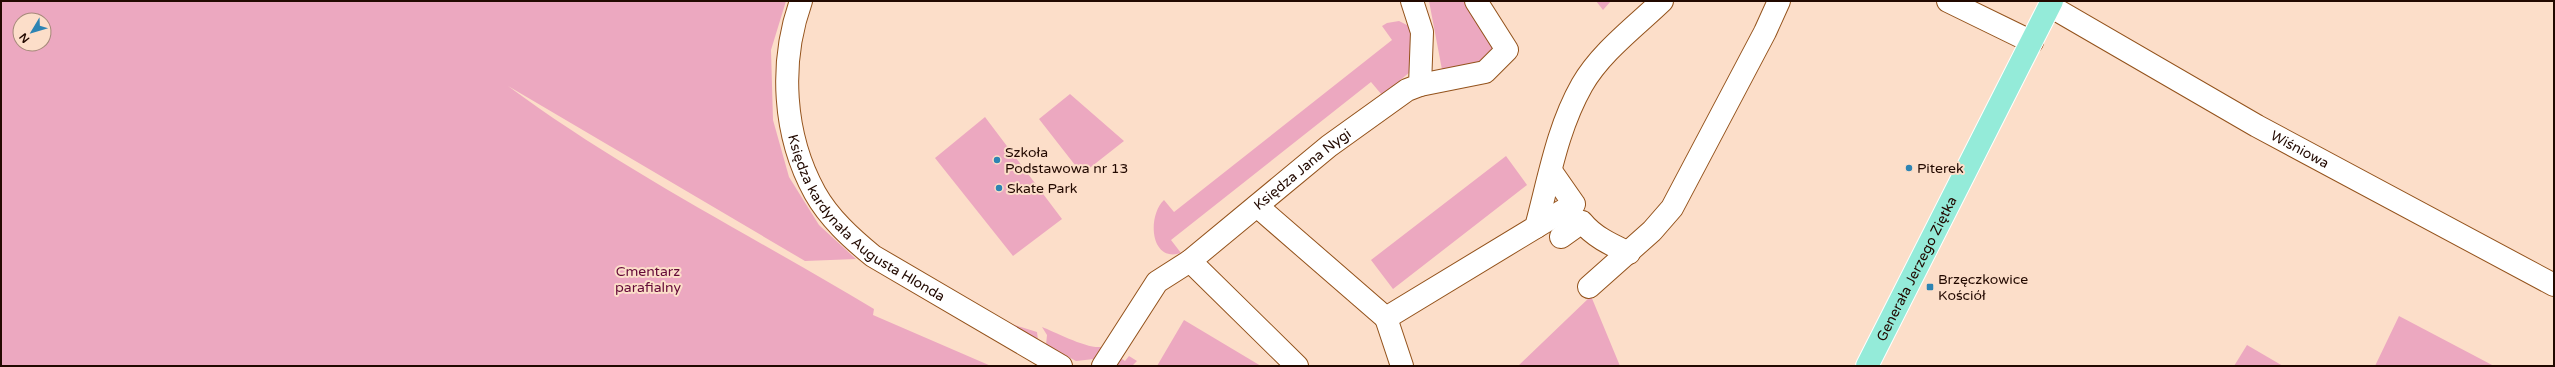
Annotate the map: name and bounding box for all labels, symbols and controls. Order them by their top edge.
north arrow [12,12,52,52]
text: N [17,30,32,45]
street label: Księdza Jana Nygi [1250,125,1354,213]
street label: Wiśniowa [2268,126,2332,172]
street label: Księdza kardynała Augusta Hlonda [785,133,948,305]
place label: Szkoła Podstawowa nr 13 [1005,144,1128,177]
marker: Szkoła Podstawowa nr 13 [992,155,1002,165]
place label: Piterek [1917,160,1964,177]
marker: Piterek [1904,163,1914,173]
place label: Skate Park [1007,180,1078,197]
marker: Skate Park [994,183,1004,193]
street label: Generała Jerzego Ziętka [1872,193,1960,344]
park label: Cmentarz parafialny [615,263,681,296]
place label: Brzęczkowice Kościół [1938,271,2028,304]
marker: Brzęczkowice Kościół [1925,282,1935,292]

